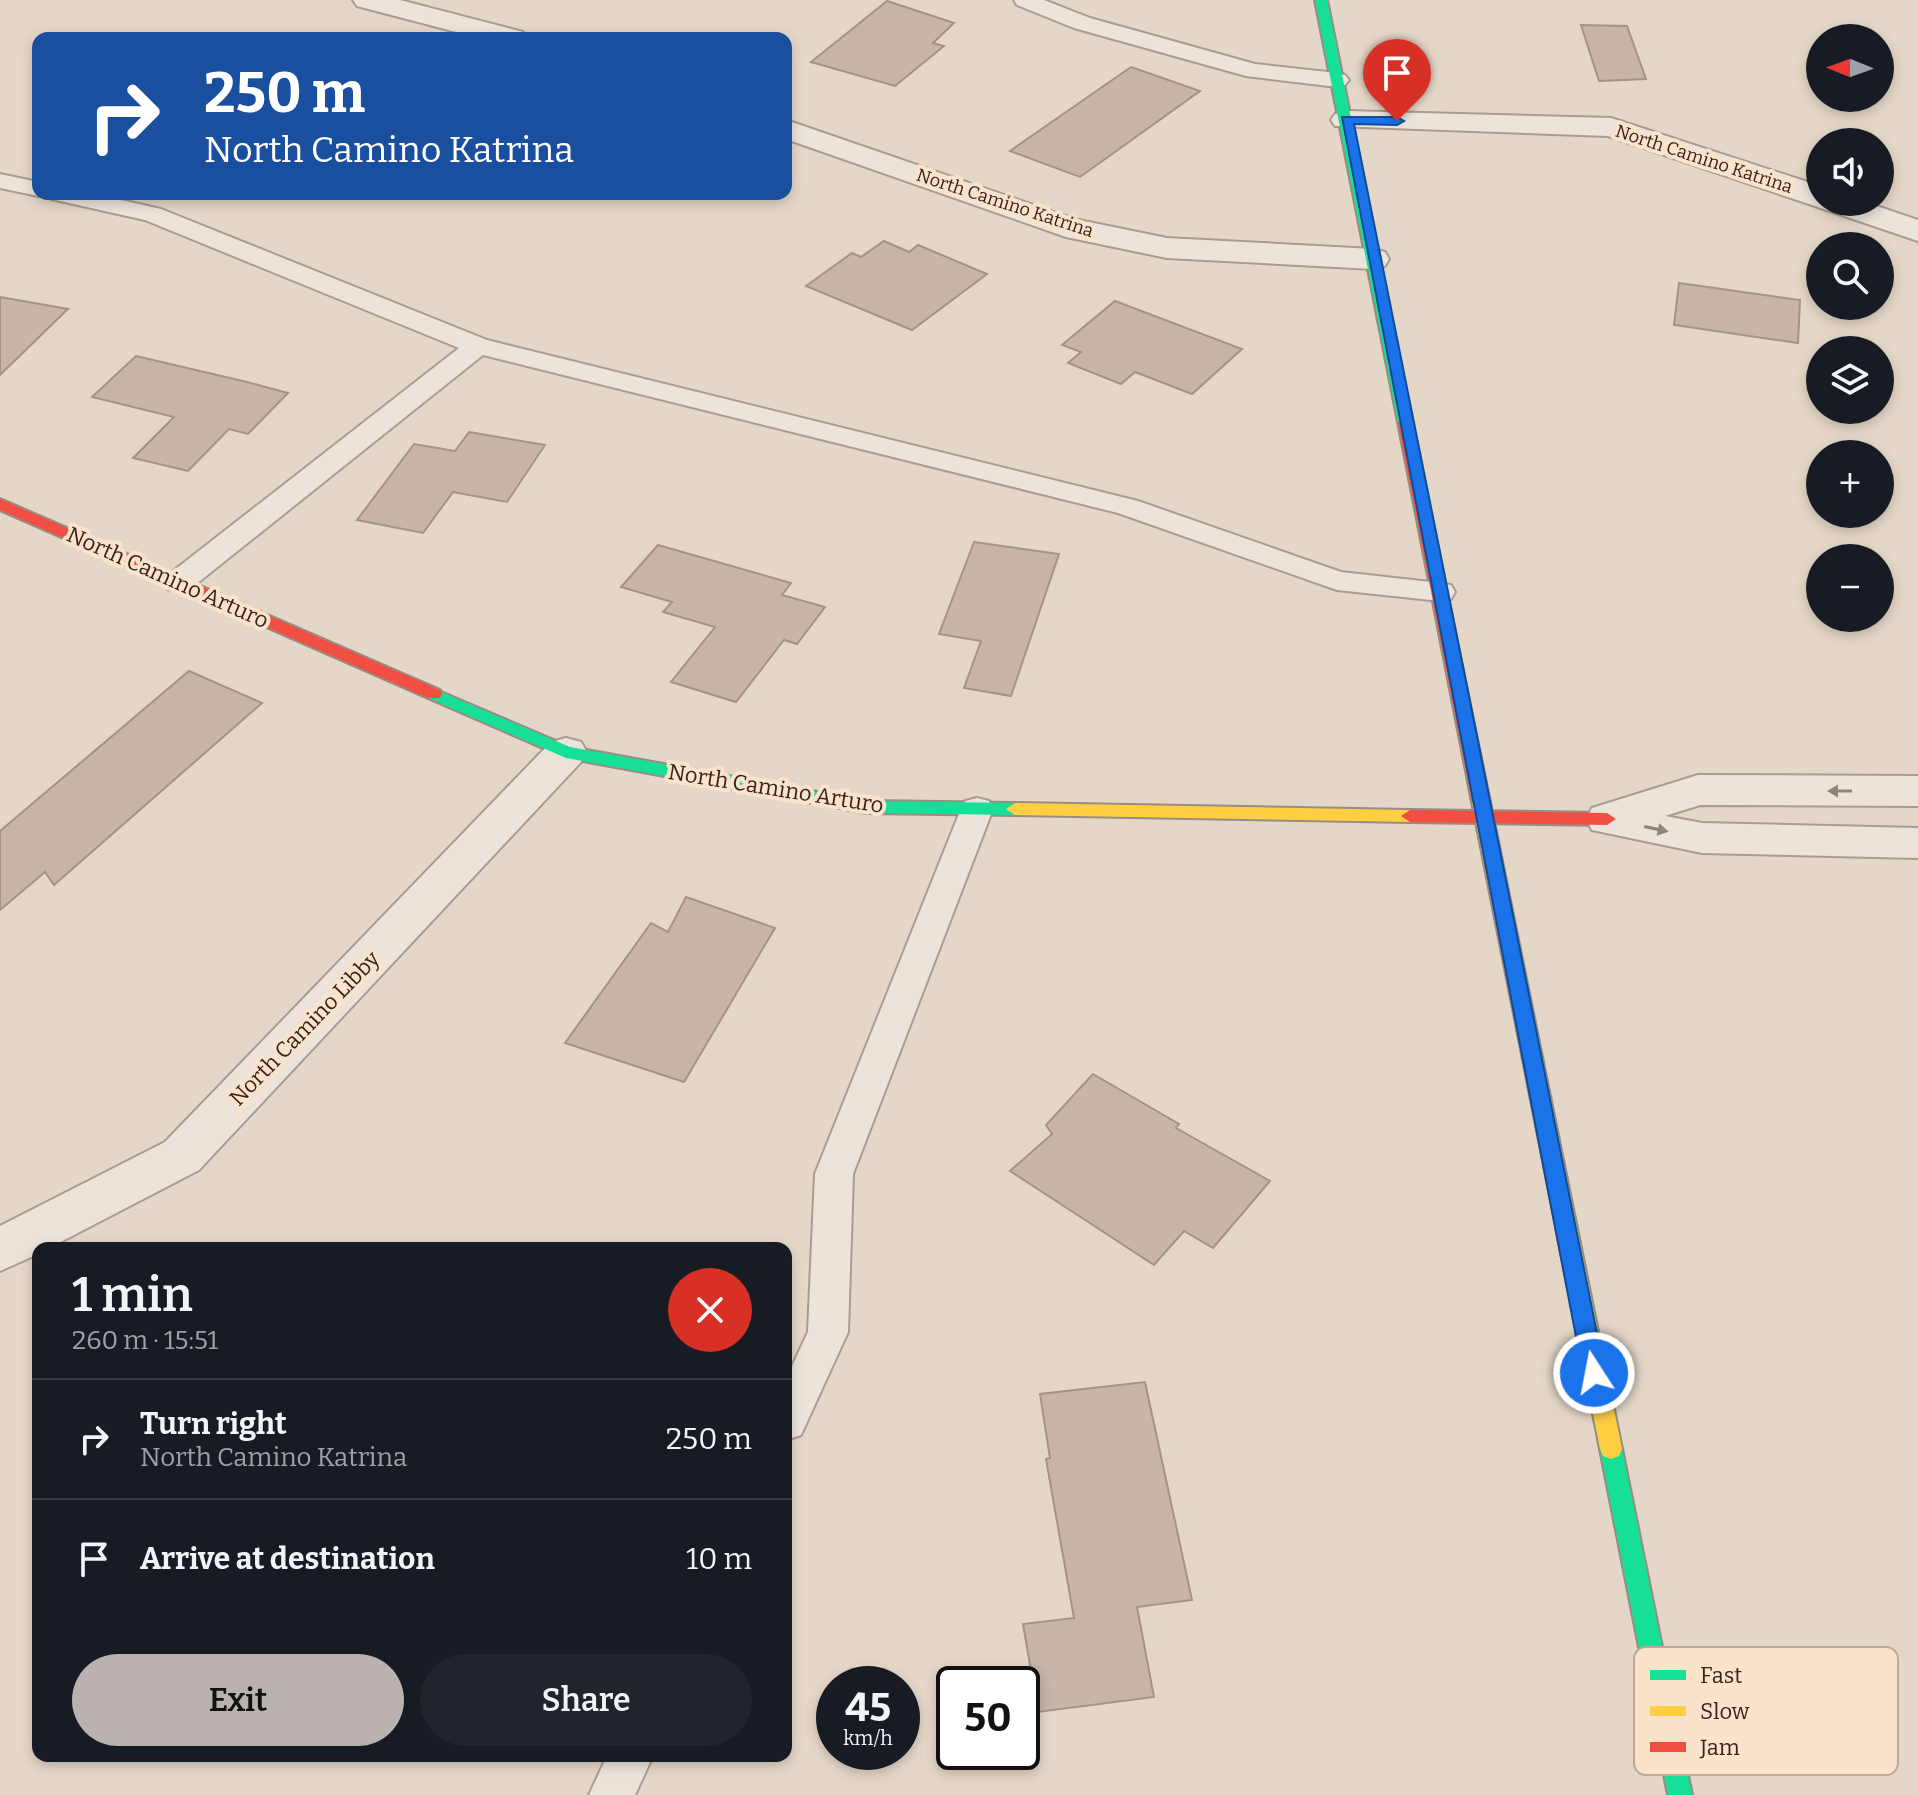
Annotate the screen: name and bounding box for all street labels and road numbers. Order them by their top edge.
street label: North Camino Katrina [1613,120,1796,198]
street label: North Camino Katrina [914,164,1097,242]
street label: North Camino Arturo [63,521,273,634]
street label: North Camino Arturo [666,758,886,819]
street label: North Camino Libby [224,945,385,1111]

